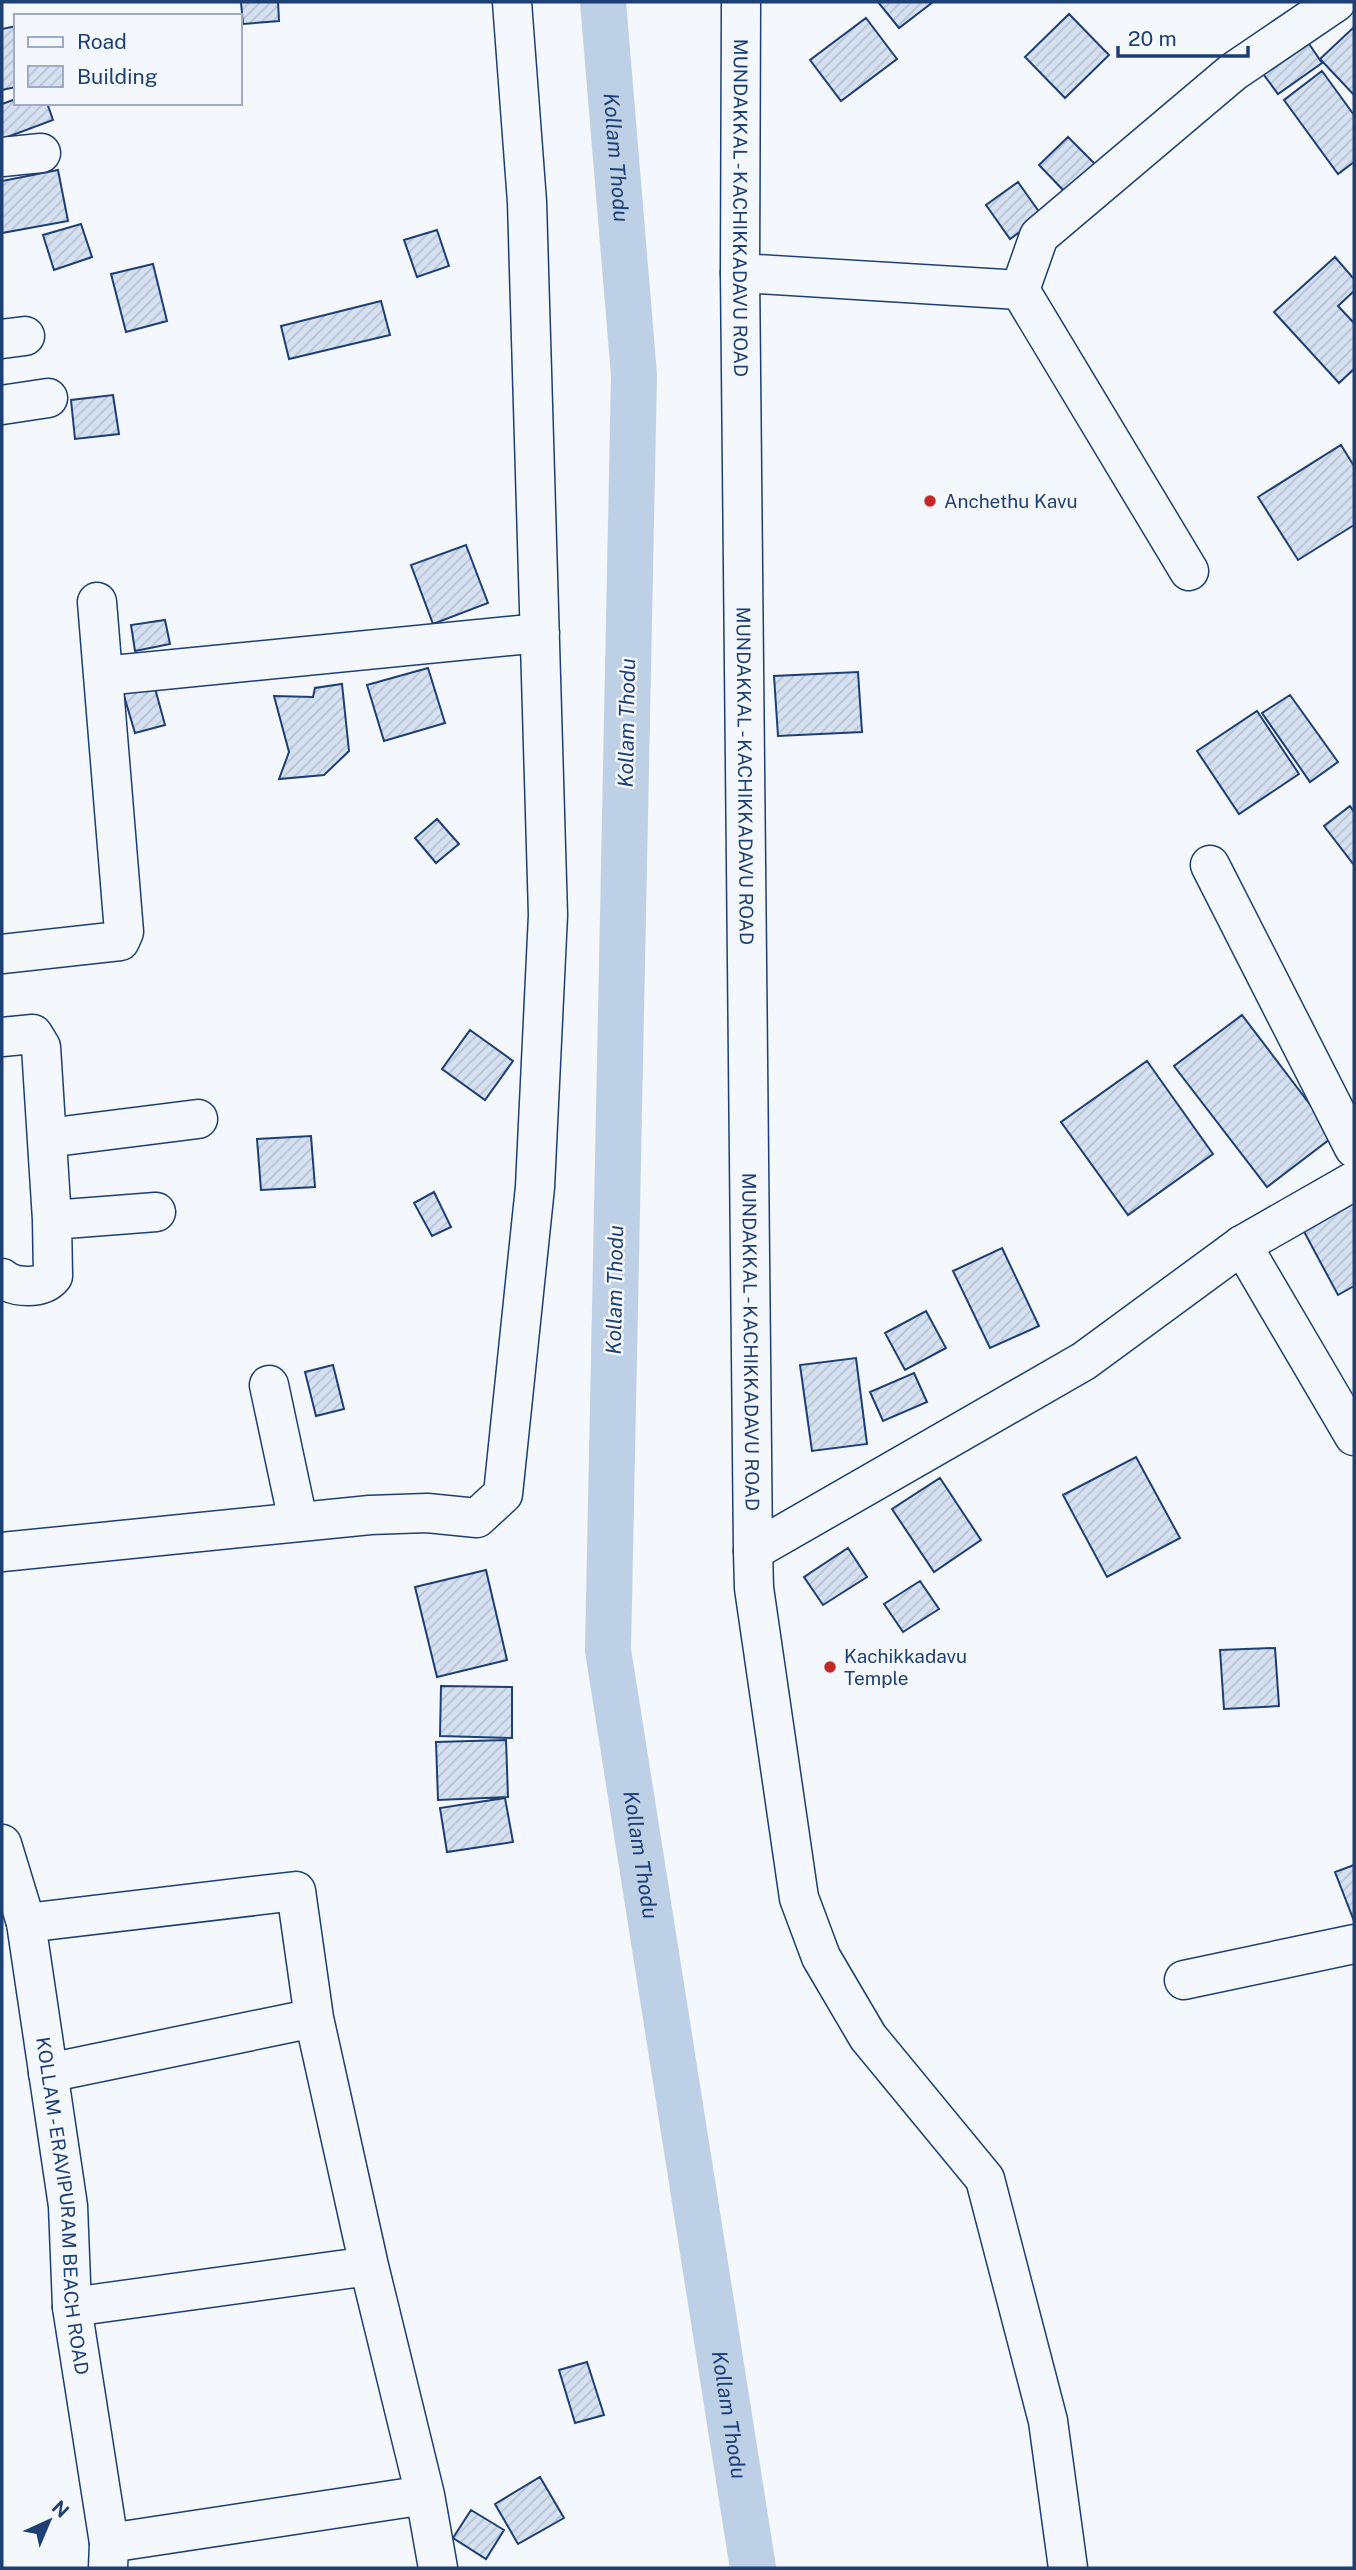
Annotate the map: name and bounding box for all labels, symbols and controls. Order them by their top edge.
legend [14,14,242,105]
scale bar [1118,14,1248,58]
text: 20 m [1128,26,1177,51]
text: Road [77,29,127,54]
street label: MUNDAKKAL - KACHIKKADAVU ROAD [729,39,752,377]
text: Building [77,64,158,89]
water label: Kollam Thodu [599,92,634,223]
place label: Anchethu Kavu [944,490,1078,512]
marker: Anchethu Kavu [922,493,938,509]
street label: MUNDAKKAL - KACHIKKADAVU ROAD [732,607,758,945]
water label: Kollam Thodu [613,658,640,788]
street label: MUNDAKKAL - KACHIKKADAVU ROAD [738,1173,764,1511]
water label: Kollam Thodu [601,1225,628,1355]
place label: Kachikkadavu Temple [844,1645,967,1689]
marker: Kachikkadavu Temple [822,1659,838,1675]
water label: Kollam Thodu [618,1789,663,1921]
street label: KOLLAM - ERAVIPURAM BEACH ROAD [32,2035,93,2376]
water label: Kollam Thodu [707,2349,752,2481]
north arrow [14,2486,84,2556]
text: N [48,2496,74,2522]

